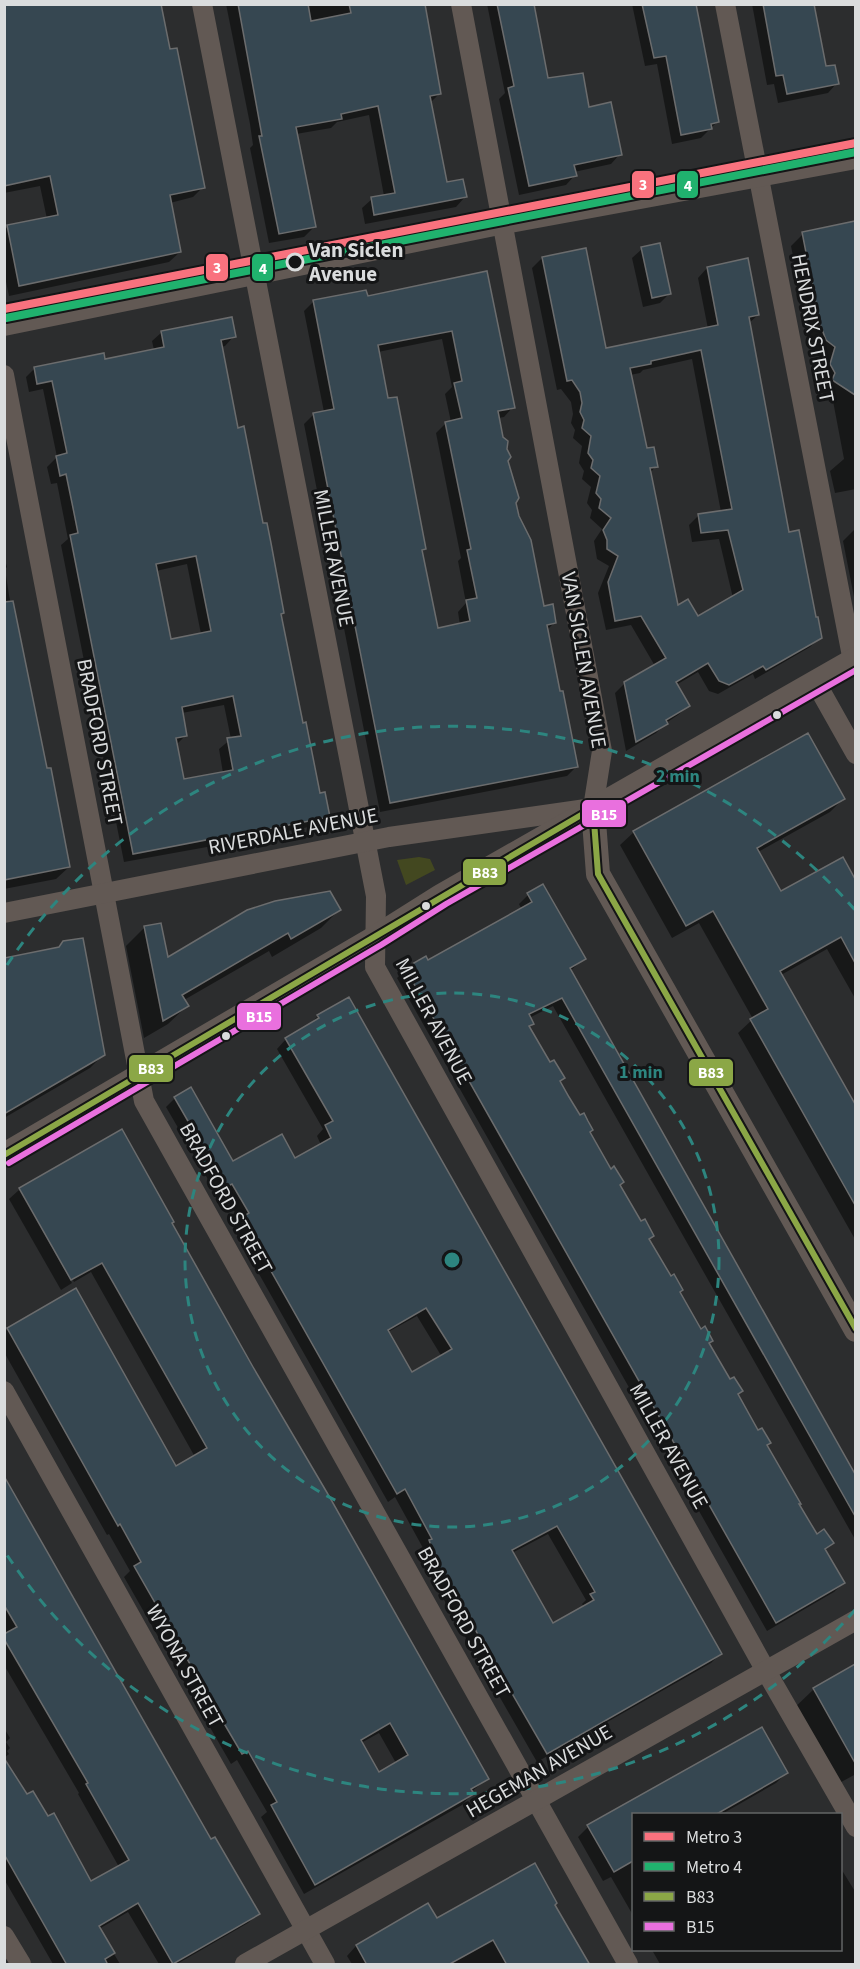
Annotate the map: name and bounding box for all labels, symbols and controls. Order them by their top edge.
line badge: 3 [631,170,655,199]
line badge: 4 [676,170,699,199]
text: 3 [639,174,647,196]
text: 4 [684,175,693,197]
place label: Van Siclen Avenue [308,235,403,289]
street label: HENDRIX STREET [784,251,842,405]
line badge: 3 [205,253,229,282]
line badge: 4 [251,253,274,282]
marker: Van Siclen Avenue [286,253,304,271]
text: 3 [213,257,221,279]
text: 4 [259,258,268,280]
street label: MILLER AVENUE [306,487,362,629]
street label: VAN SICLEN AVENUE [554,569,614,751]
street label: BRADFORD STREET [69,656,131,828]
unlabelled marker [771,709,783,721]
text: 2 min [656,764,700,789]
line badge: B15 [581,799,627,828]
street label: RIVERDALE AVENUE [206,800,380,862]
text: B15 [591,804,617,826]
line badge: B83 [462,858,507,886]
text: B83 [472,862,498,884]
unlabelled marker [420,900,432,912]
street label: MILLER AVENUE [388,952,480,1090]
line badge: B15 [236,1002,282,1031]
text: B15 [246,1006,272,1028]
unlabelled marker [220,1030,232,1042]
line badge: B83 [128,1054,174,1083]
text: B83 [138,1058,164,1080]
line badge: B83 [688,1058,734,1087]
text: 1 min [619,1060,663,1085]
text: B83 [698,1062,724,1084]
street label: BRADFORD STREET [172,1117,280,1279]
centre of rings [442,1250,462,1270]
street label: MILLER AVENUE [622,1378,716,1514]
street label: BRADFORD STREET [410,1541,518,1703]
street label: WYONA STREET [139,1599,231,1733]
street label: HEGEMAN AVENUE [460,1717,618,1825]
legend [632,1813,842,1951]
text: Metro 3 [686,1825,742,1850]
text: Metro 4 [686,1855,742,1880]
text: B83 [686,1885,715,1910]
text: B15 [686,1915,715,1940]

